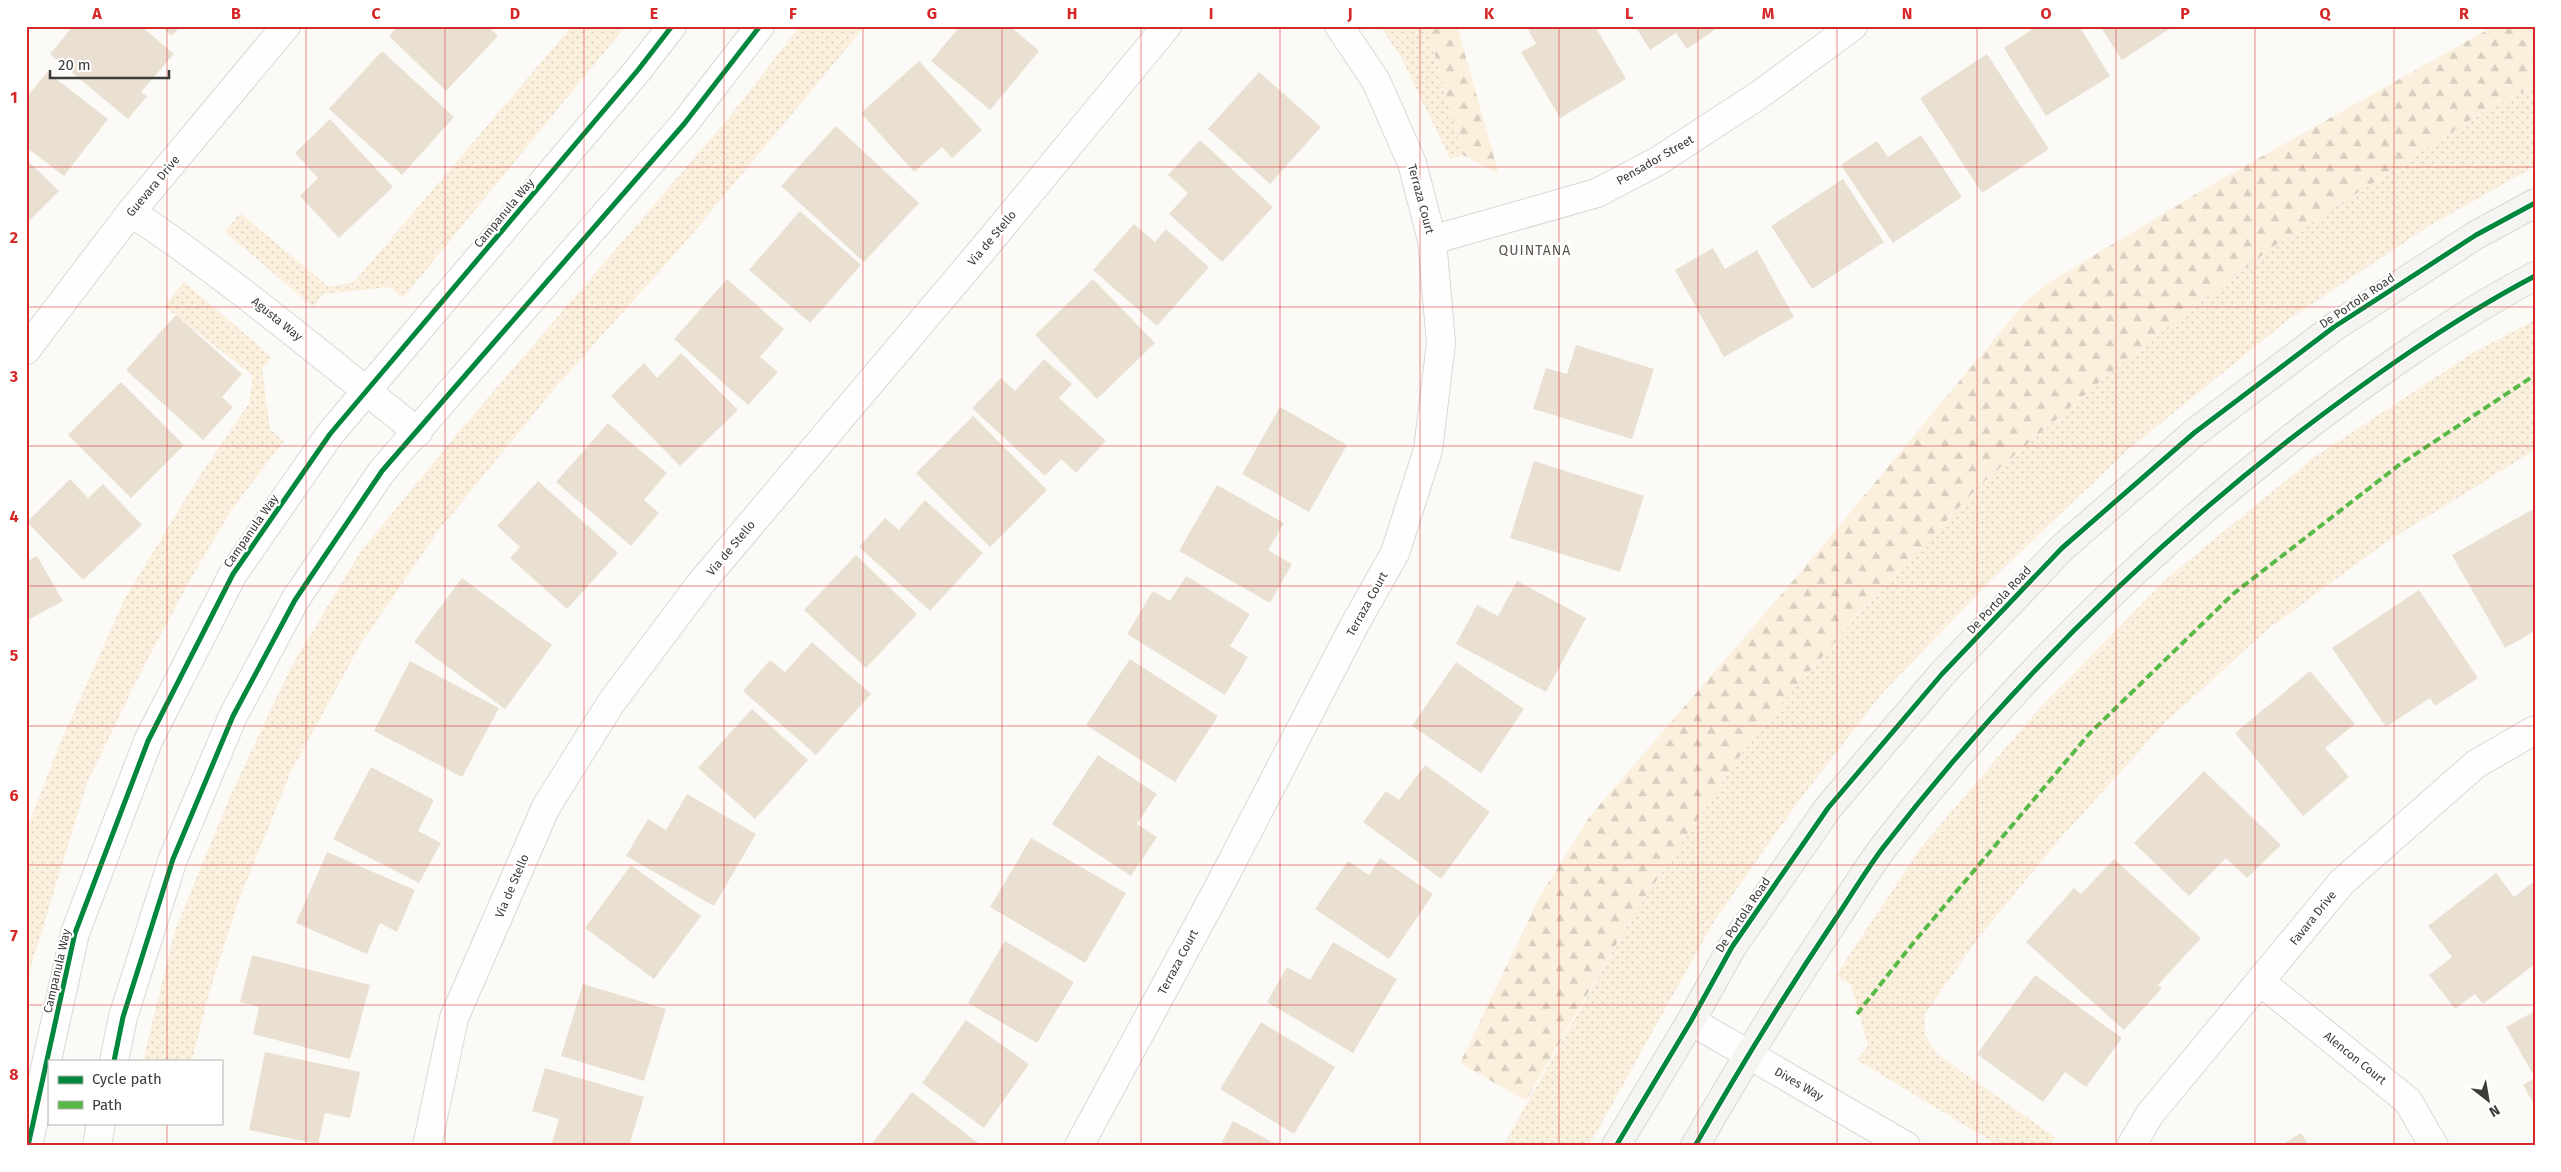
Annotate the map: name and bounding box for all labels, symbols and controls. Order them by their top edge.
text: A [91,4,102,23]
text: B [231,4,241,23]
text: C [371,4,381,23]
text: D [510,4,520,23]
text: E [650,4,658,23]
text: F [789,4,797,23]
text: G [927,4,937,23]
text: H [1067,4,1077,23]
text: I [1209,4,1213,23]
text: J [1346,4,1353,23]
text: K [1484,4,1495,23]
text: L [1625,4,1633,23]
text: M [1762,4,1775,23]
text: N [1902,4,1912,23]
text: O [2040,4,2052,23]
text: P [2180,4,2190,23]
text: Q [2319,4,2331,23]
text: R [2459,4,2469,23]
scale bar [50,48,169,80]
text: 20 m [58,56,91,74]
text: 1 [10,88,18,107]
street label: Pensador Street [1614,132,1697,188]
street label: Guevara Drive [123,153,183,219]
street label: Terraza Court [1405,163,1437,236]
street label: Campanula Way [471,176,537,250]
street label: Via de Stello [965,208,1019,268]
text: 2 [10,228,18,247]
district label: QUINTANA [1499,242,1571,259]
street label: De Portola Road [2317,271,2397,331]
street label: Agusta Way [249,294,305,344]
text: 3 [9,367,18,386]
street label: Campanula Way [221,492,281,570]
text: 4 [9,507,19,526]
street label: Via de Stello [704,518,758,578]
street label: De Portola Road [1964,563,2034,637]
street label: Terraza Court [1344,569,1391,639]
text: 5 [10,646,19,665]
text: 6 [9,786,19,805]
street label: Via de Stello [492,852,532,920]
street label: De Portola Road [1713,875,1773,955]
street label: Favara Drive [2287,888,2339,948]
text: 7 [10,926,18,945]
street label: Terraza Court [1155,926,1201,997]
street label: Campanula Way [41,927,74,1014]
street label: Alencon Court [2321,1029,2389,1088]
legend [48,1060,222,1124]
street label: Dives Way [1772,1064,1826,1104]
text: 8 [9,1065,19,1084]
text: Cycle path [92,1070,162,1088]
north arrow [2464,1074,2514,1124]
text: Path [92,1096,122,1114]
text: N [2486,1101,2503,1120]

